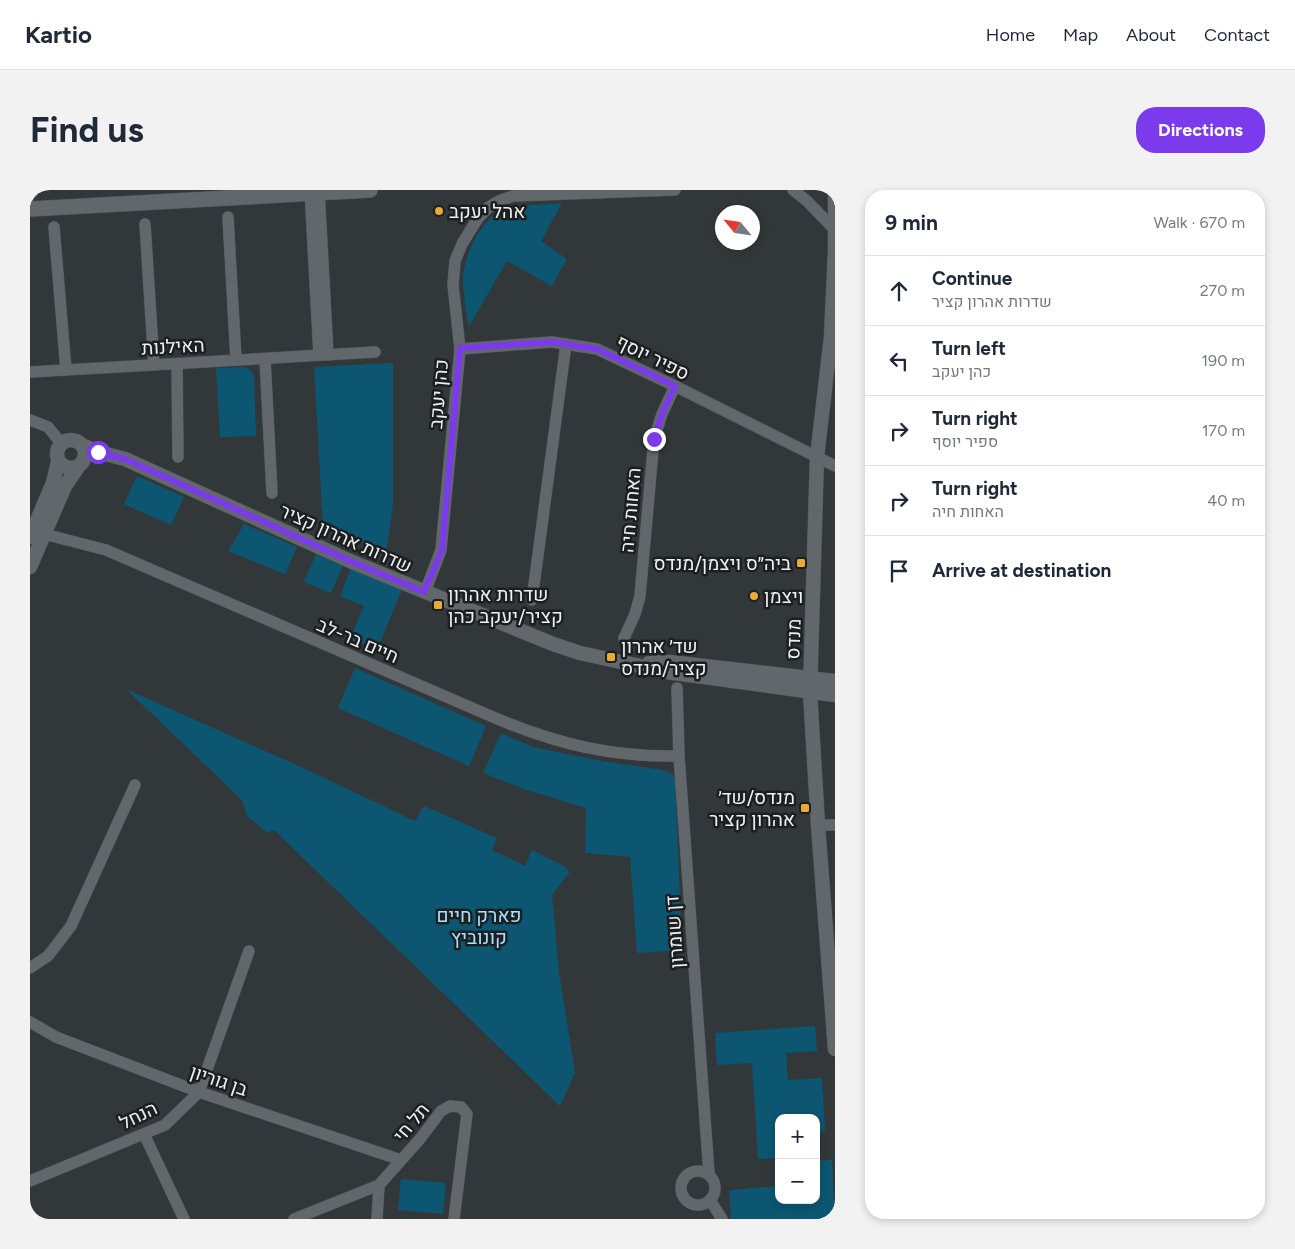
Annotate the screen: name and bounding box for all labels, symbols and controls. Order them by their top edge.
text: Kartio [25,20,92,49]
text: Home [986,24,1035,46]
text: Map [1063,24,1098,46]
text: About [1126,24,1176,46]
text: Contact [1204,24,1270,46]
button: Directions [1136,107,1265,153]
text: Find us [30,109,144,151]
place label: אהל יעקב [449,200,525,223]
marker: אהל יעקב [433,205,445,217]
north arrow [715,205,760,250]
text: 9 min [885,210,938,235]
text: Walk · 670 m [1153,213,1245,232]
text: Continue [932,267,1012,290]
icon: ahead [885,277,913,305]
text: 270 m [1200,281,1245,300]
text: שדרות אהרון קציר [932,292,1052,311]
street label: ספיר יוסף [612,330,693,385]
street label: האילנות [141,333,205,360]
text: Turn left [932,337,1006,360]
icon: left [885,347,913,375]
text: 190 m [1202,351,1245,370]
street label: כהן יעקב [424,358,453,430]
text: כהן יעקב [932,362,991,381]
text: Turn right [932,407,1018,430]
icon: right [885,417,913,445]
text: 170 m [1202,421,1245,440]
route end [643,428,666,451]
text: ספיר יוסף [932,432,998,451]
route start [87,441,110,464]
street label: האחות חיה [615,466,646,554]
text: Turn right [932,477,1018,500]
icon: right [885,487,913,515]
text: 40 m [1207,491,1245,510]
street label: שדרות אהרון קציר [276,499,415,578]
text: האחות חיה [932,502,1004,521]
place label: ביה״ס ויצמן/מנדס [653,552,791,575]
marker: ביה״ס ויצמן/מנדס [795,557,807,569]
icon: arrive [885,557,913,585]
text: Arrive at destination [932,559,1111,582]
place label: שדרות אהרון קציר/יעקב כהן [448,583,563,628]
place label: ויצמן [764,585,803,608]
marker: ויצמן [748,590,760,602]
marker: שדרות אהרון קציר/יעקב כהן [432,599,444,611]
street label: חיים בר-לב [313,613,402,668]
street label: מנדס [781,618,806,660]
place label: שד׳ אהרון קציר/מנדס [621,635,707,680]
marker: שד׳ אהרון קציר/מנדס [605,651,617,663]
place label: מנדס/שד׳ אהרון קציר [709,786,795,831]
marker: מנדס/שד׳ אהרון קציר [799,802,811,814]
street label: דן שומרון [660,895,689,969]
park label: פארק חיים קונוביץ [437,904,522,949]
street label: בן גוריון [187,1060,251,1101]
street label: הנחל [115,1096,161,1134]
street label: תל חי [389,1098,434,1146]
map controls [775,1114,820,1204]
button: + [775,1114,820,1159]
button: − [775,1159,820,1204]

